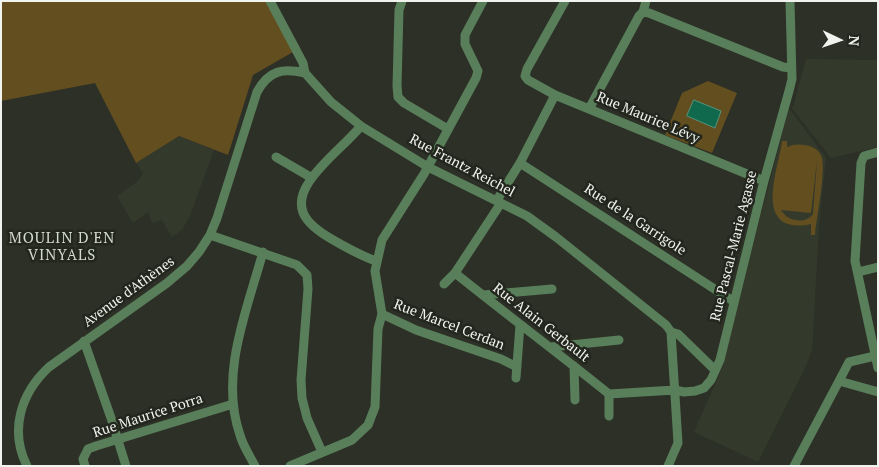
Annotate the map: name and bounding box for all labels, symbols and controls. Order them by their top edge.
north arrow [814,15,864,65]
text: N [845,35,864,47]
street label: Rue Maurice Lévy [594,89,702,147]
street label: Rue Frantz Reichel [406,131,518,201]
street label: Rue Pascal-Marie Agasse [707,169,761,323]
street label: Rue de la Garrigole [581,181,689,259]
district label: MOULIN D'EN VINYALS [7,230,117,265]
street label: Avenue d'Athènes [80,253,178,331]
street label: Rue Alain Gerbault [489,280,593,366]
street label: Rue Marcel Cerdan [391,296,507,354]
street label: Rue Maurice Porra [91,390,205,442]

